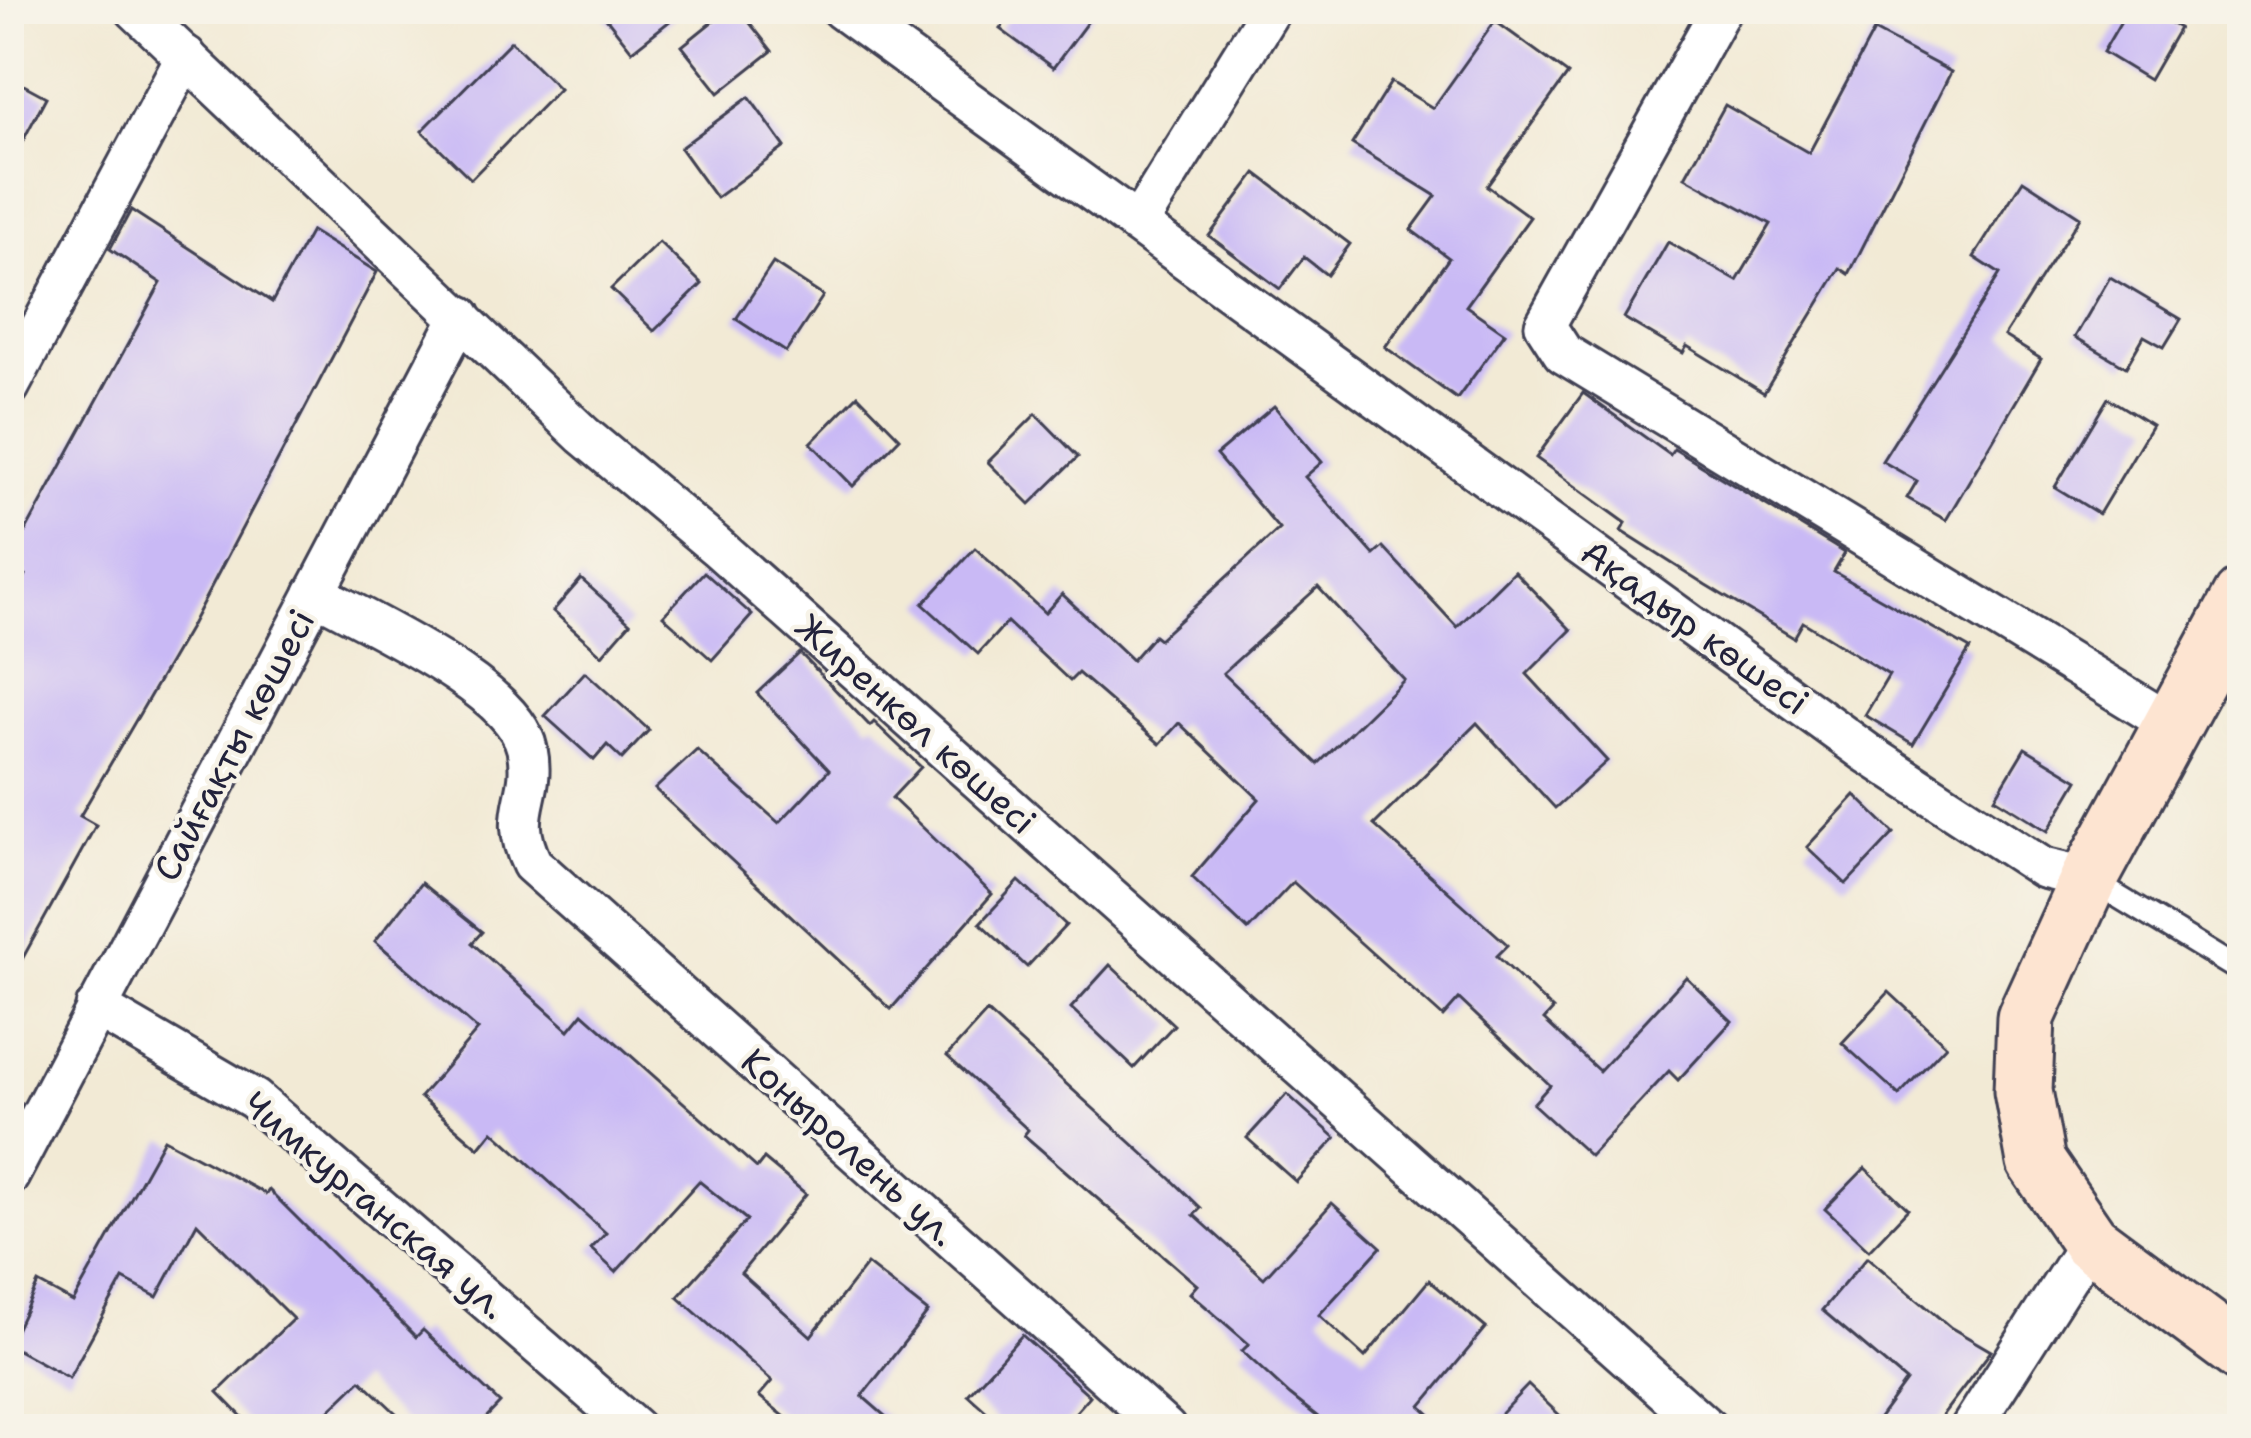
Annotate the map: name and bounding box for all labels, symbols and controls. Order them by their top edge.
street label: Ақадыр көшесі [1571,528,1819,726]
street label: Сайғақты көшесі [142,601,326,889]
street label: Жиренкөл көшесі [785,603,1047,845]
street label: Коныролень ул. [731,1037,967,1257]
street label: Чимкурганская ул. [233,1080,517,1330]

